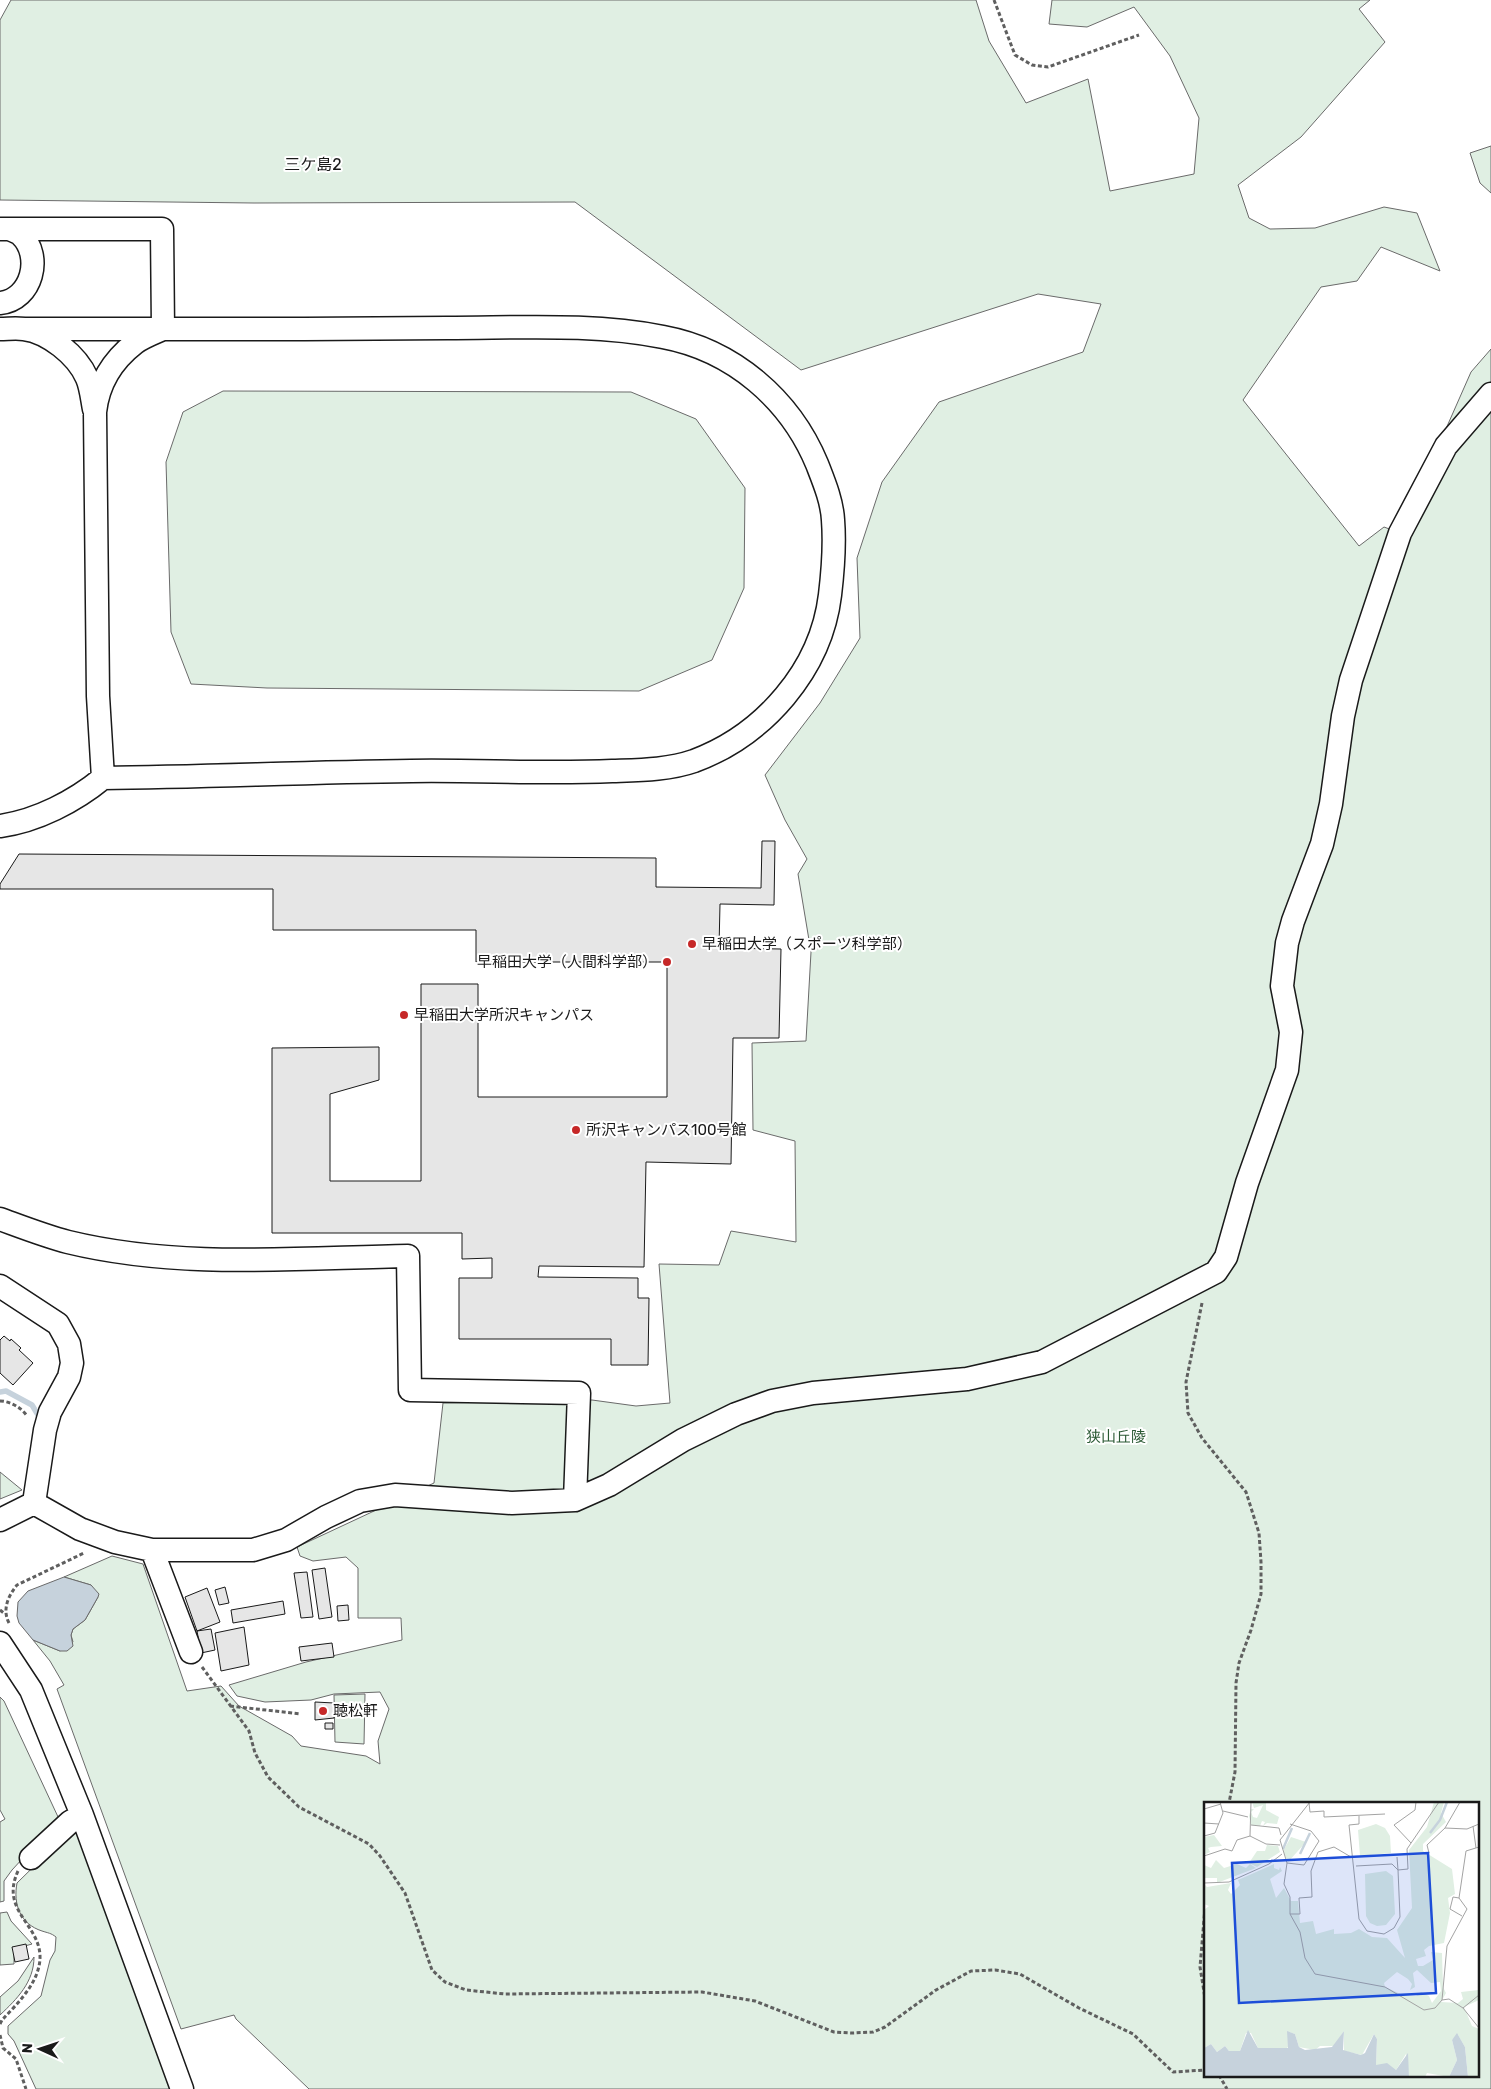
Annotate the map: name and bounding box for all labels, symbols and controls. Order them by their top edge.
district label: 三ケ島2 [284,155,342,174]
place label: 早稲田大学（スポーツ科学部） [702,935,912,953]
marker: 早稲田大学（スポーツ科学部） [686,938,698,950]
place label: 早稲田大学（人間科学部） [477,953,657,971]
marker: 早稲田大学（人間科学部） [661,956,673,968]
place label: 早稲田大学所沢キャンパス [414,1006,594,1024]
marker: 早稲田大学所沢キャンパス [398,1009,410,1021]
place label: 所沢キャンパス100号館 [586,1121,746,1139]
marker: 所沢キャンパス100号館 [570,1124,582,1136]
park label: 狭山丘陵 [1086,1428,1146,1446]
place label: 聴松軒 [333,1702,378,1720]
marker: 聴松軒 [317,1705,329,1717]
inset map [1204,1802,1478,2076]
north arrow [15,2024,65,2074]
text: N [19,2043,36,2054]

